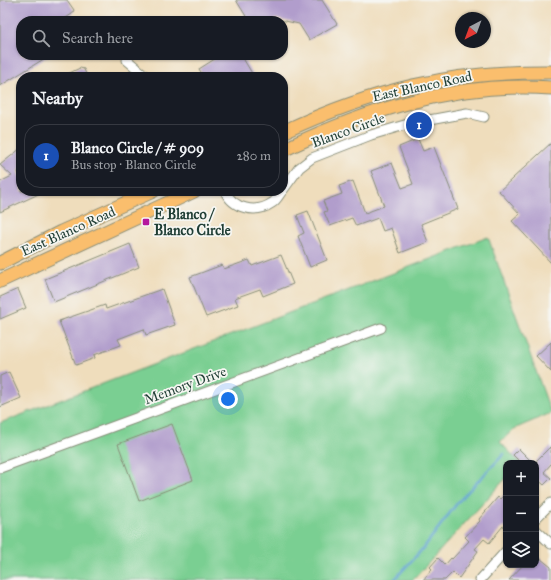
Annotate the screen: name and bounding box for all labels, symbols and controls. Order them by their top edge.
north arrow [455,12,491,48]
search box [16,16,288,60]
icon: search [30,27,52,49]
text: Search here [62,29,133,47]
street label: East Blanco Road [371,68,473,105]
text: Nearby [32,88,83,109]
street label: Blanco Circle [309,109,387,152]
pin: 1 [406,110,432,140]
text: Blanco Circle / # 909 [71,139,204,157]
text: 1 [43,148,49,164]
text: 280 m [236,148,271,164]
text: Bus stop · Blanco Circle [71,157,196,173]
street label: East Blanco Road [18,203,118,260]
place label: E Blanco / Blanco Circle [154,206,231,239]
marker: E Blanco / Blanco Circle [141,217,151,227]
street label: Memory Drive [142,363,229,408]
your location [218,389,238,409]
map controls [503,460,539,568]
button: + [503,460,539,496]
button: − [503,496,539,532]
button: layers [503,532,539,568]

